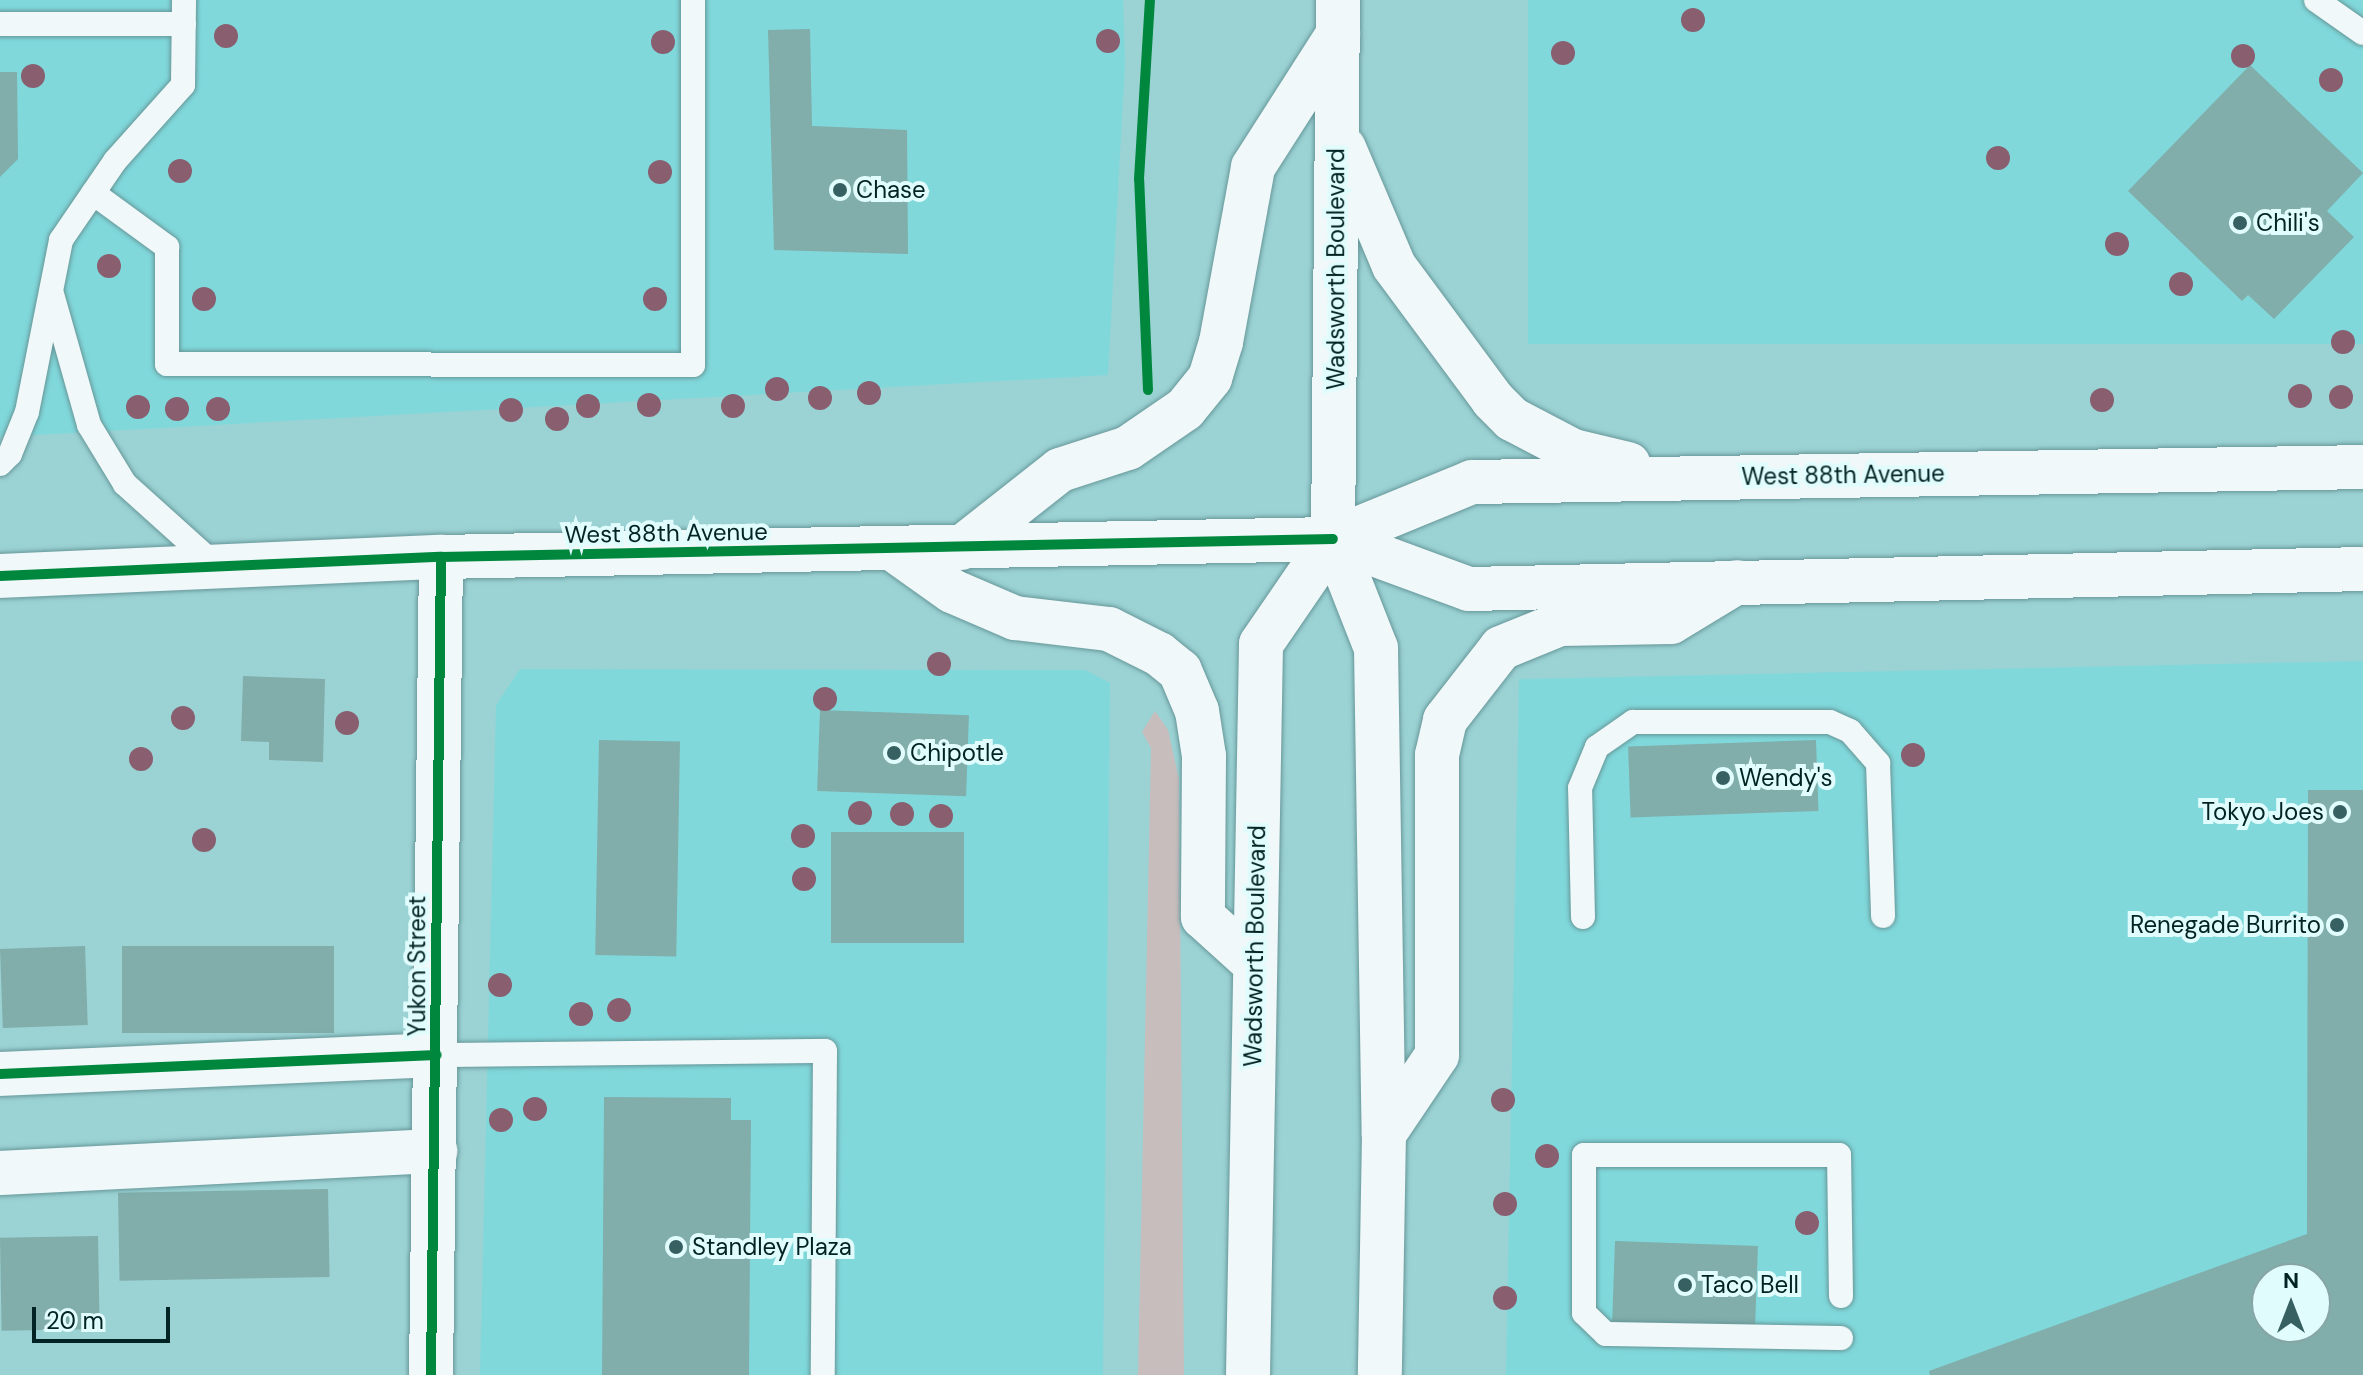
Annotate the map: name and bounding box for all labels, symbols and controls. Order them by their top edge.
street label: Wadsworth Boulevard [1322,148,1350,390]
place label: Chase [856,176,926,204]
marker: Chase [831,181,849,199]
place label: Chili's [2256,209,2320,237]
marker: Chili's [2231,214,2249,232]
street label: West 88th Avenue [1741,459,1945,491]
street label: West 88th Avenue [564,517,768,549]
place label: Chipotle [910,739,1004,767]
marker: Chipotle [885,744,903,762]
place label: Wendy's [1739,764,1833,792]
marker: Wendy's [1714,769,1732,787]
place label: Tokyo Joes [2202,798,2324,826]
marker: Tokyo Joes [2331,803,2349,821]
street label: Wadsworth Boulevard [1238,825,1272,1067]
street label: Yukon Street [403,896,431,1036]
place label: Renegade Burrito [2130,911,2321,939]
marker: Renegade Burrito [2328,916,2346,934]
place label: Standley Plaza [692,1233,852,1261]
marker: Standley Plaza [667,1238,685,1256]
north arrow [2251,1263,2331,1343]
text: N [2283,1266,2299,1295]
place label: Taco Bell [1701,1271,1799,1299]
marker: Taco Bell [1676,1276,1694,1294]
scale bar [36,1291,174,1341]
text: 20 m [46,1305,104,1336]

